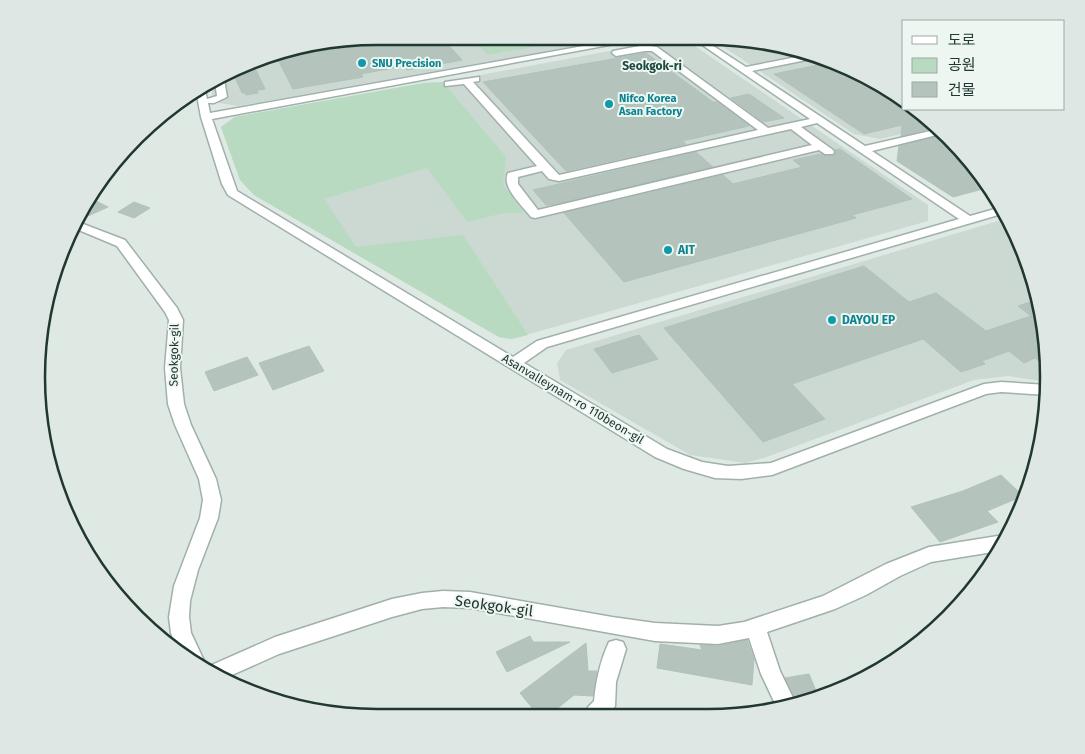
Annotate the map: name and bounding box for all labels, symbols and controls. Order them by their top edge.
legend [902,20,1065,110]
text: 도로 [948,31,976,49]
text: 공원 [948,56,976,74]
marker: SNU Precision [356,57,368,69]
place label: SNU Precision [372,57,441,70]
district label: Seokgok-ri [622,59,682,73]
text: 건물 [948,81,976,99]
place label: Nifco Korea Asan Factory [618,92,683,118]
marker: Nifco Korea Asan Factory [603,98,615,110]
place label: AIT [677,243,696,257]
marker: AIT [662,244,674,256]
place label: DAYOU EP [842,313,895,327]
marker: DAYOU EP [826,314,838,326]
street label: Seokgok-gil [166,323,182,387]
street label: Asanvalleynam-ro 110beon-gil [500,351,647,447]
street label: Seokgok-gil [454,592,535,620]

